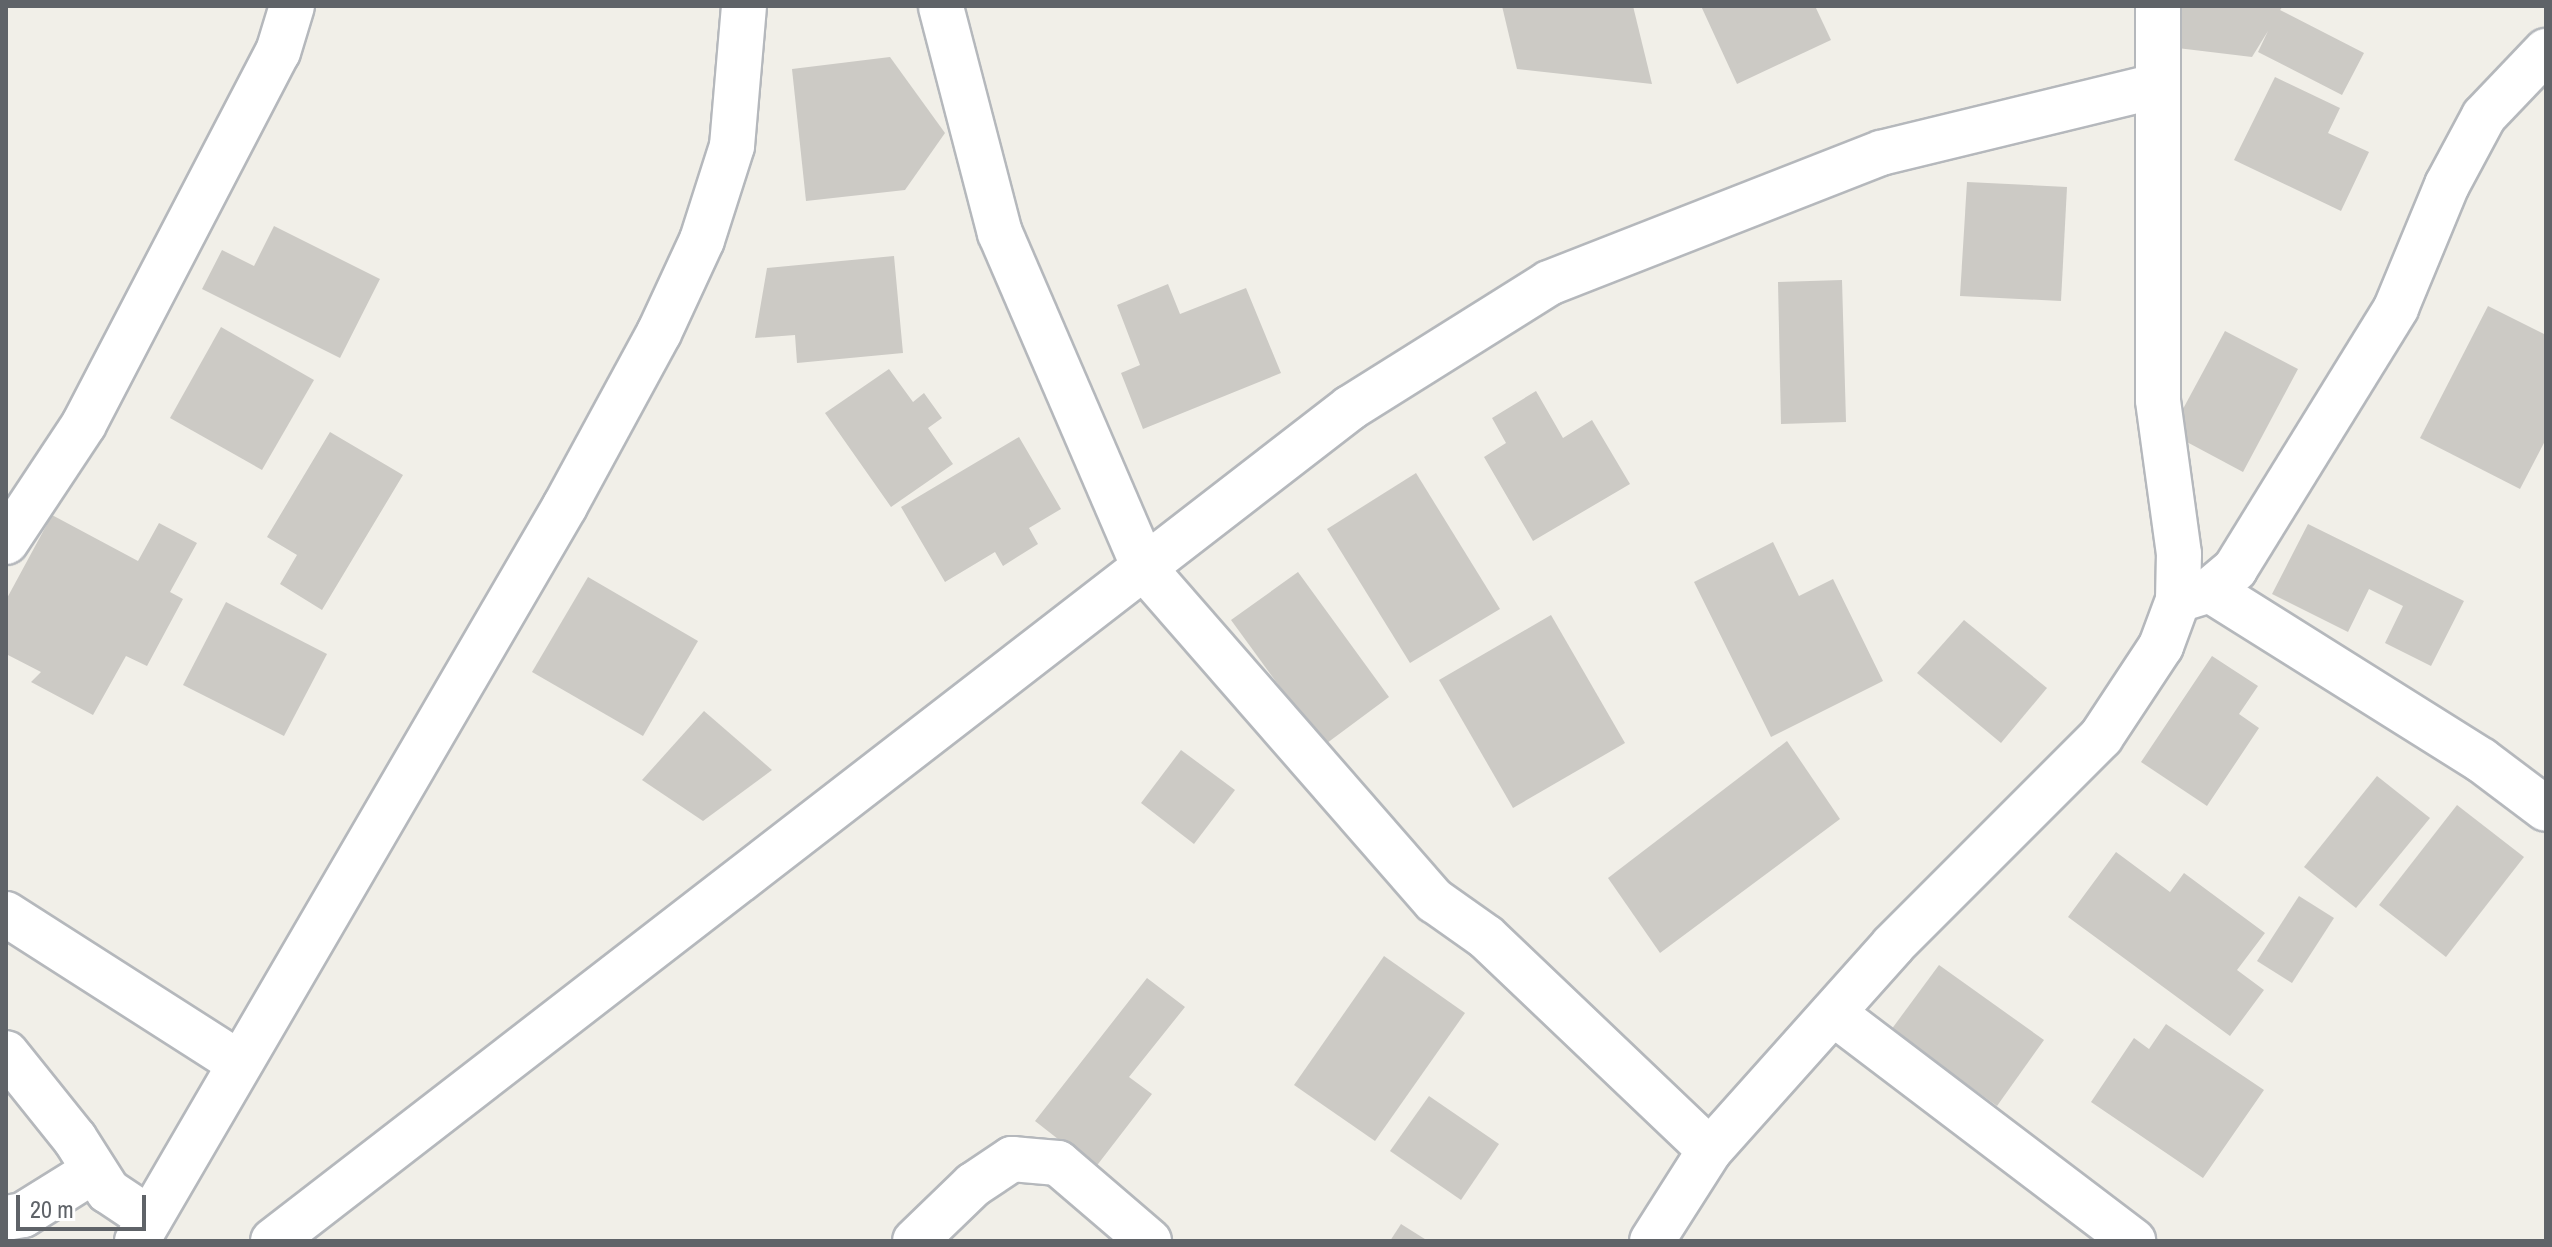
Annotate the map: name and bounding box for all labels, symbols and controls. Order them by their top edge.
scale bar [20,1179,150,1229]
text: 20 m [30,1193,74,1225]

